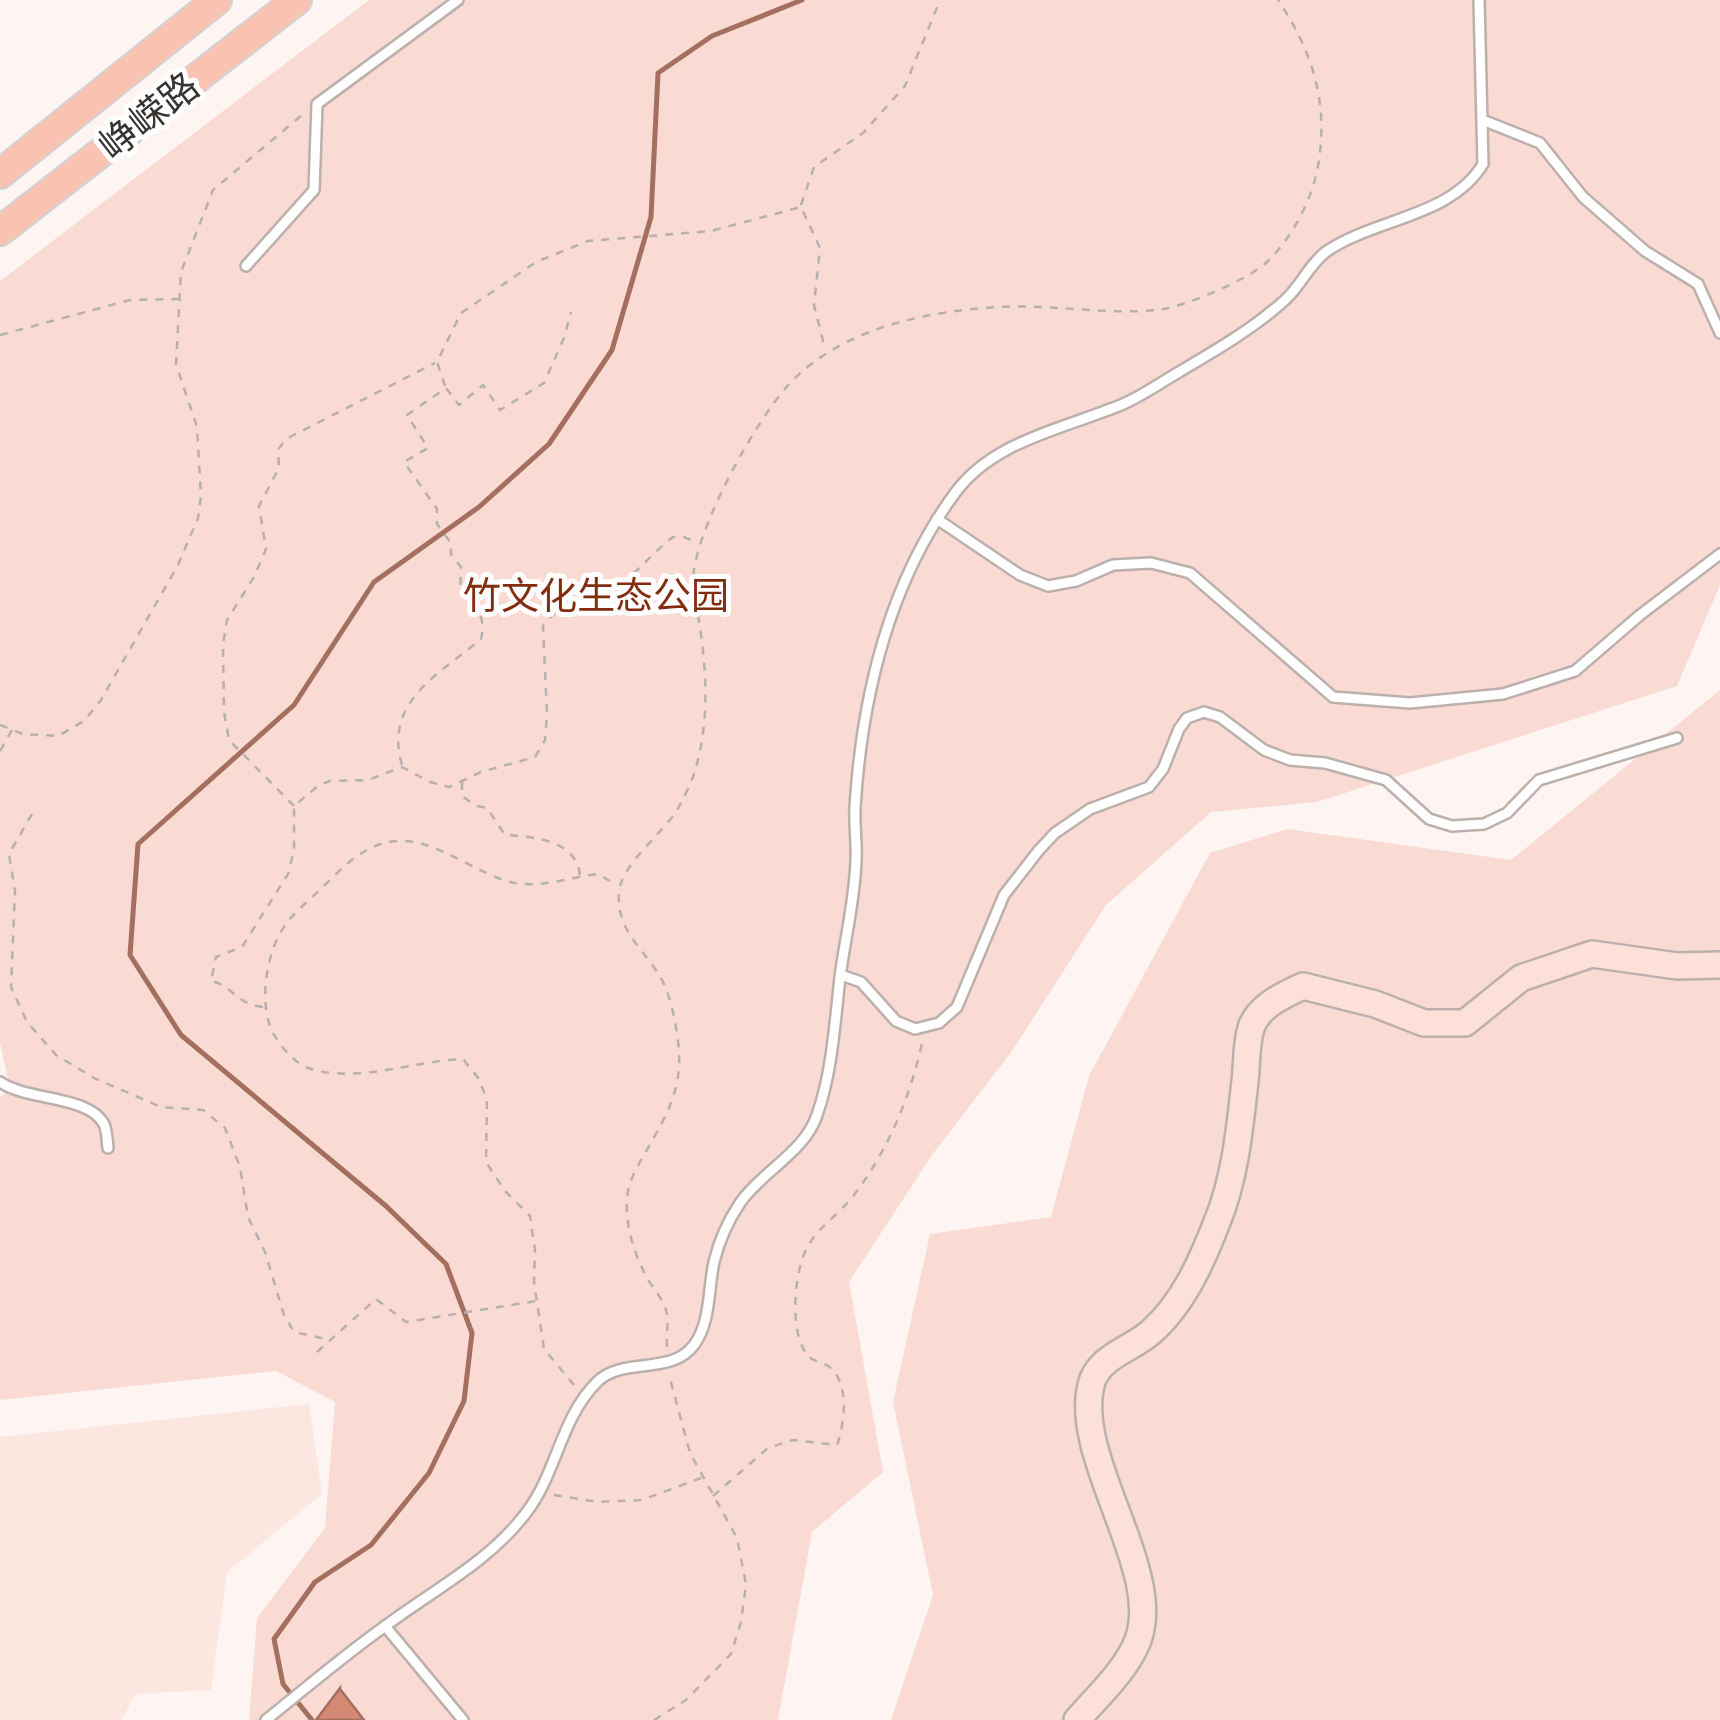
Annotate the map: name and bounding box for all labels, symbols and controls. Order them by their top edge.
street label: 峥嵘路 [88,60,207,168]
park label: 竹文化生态公园 [463,570,729,617]

